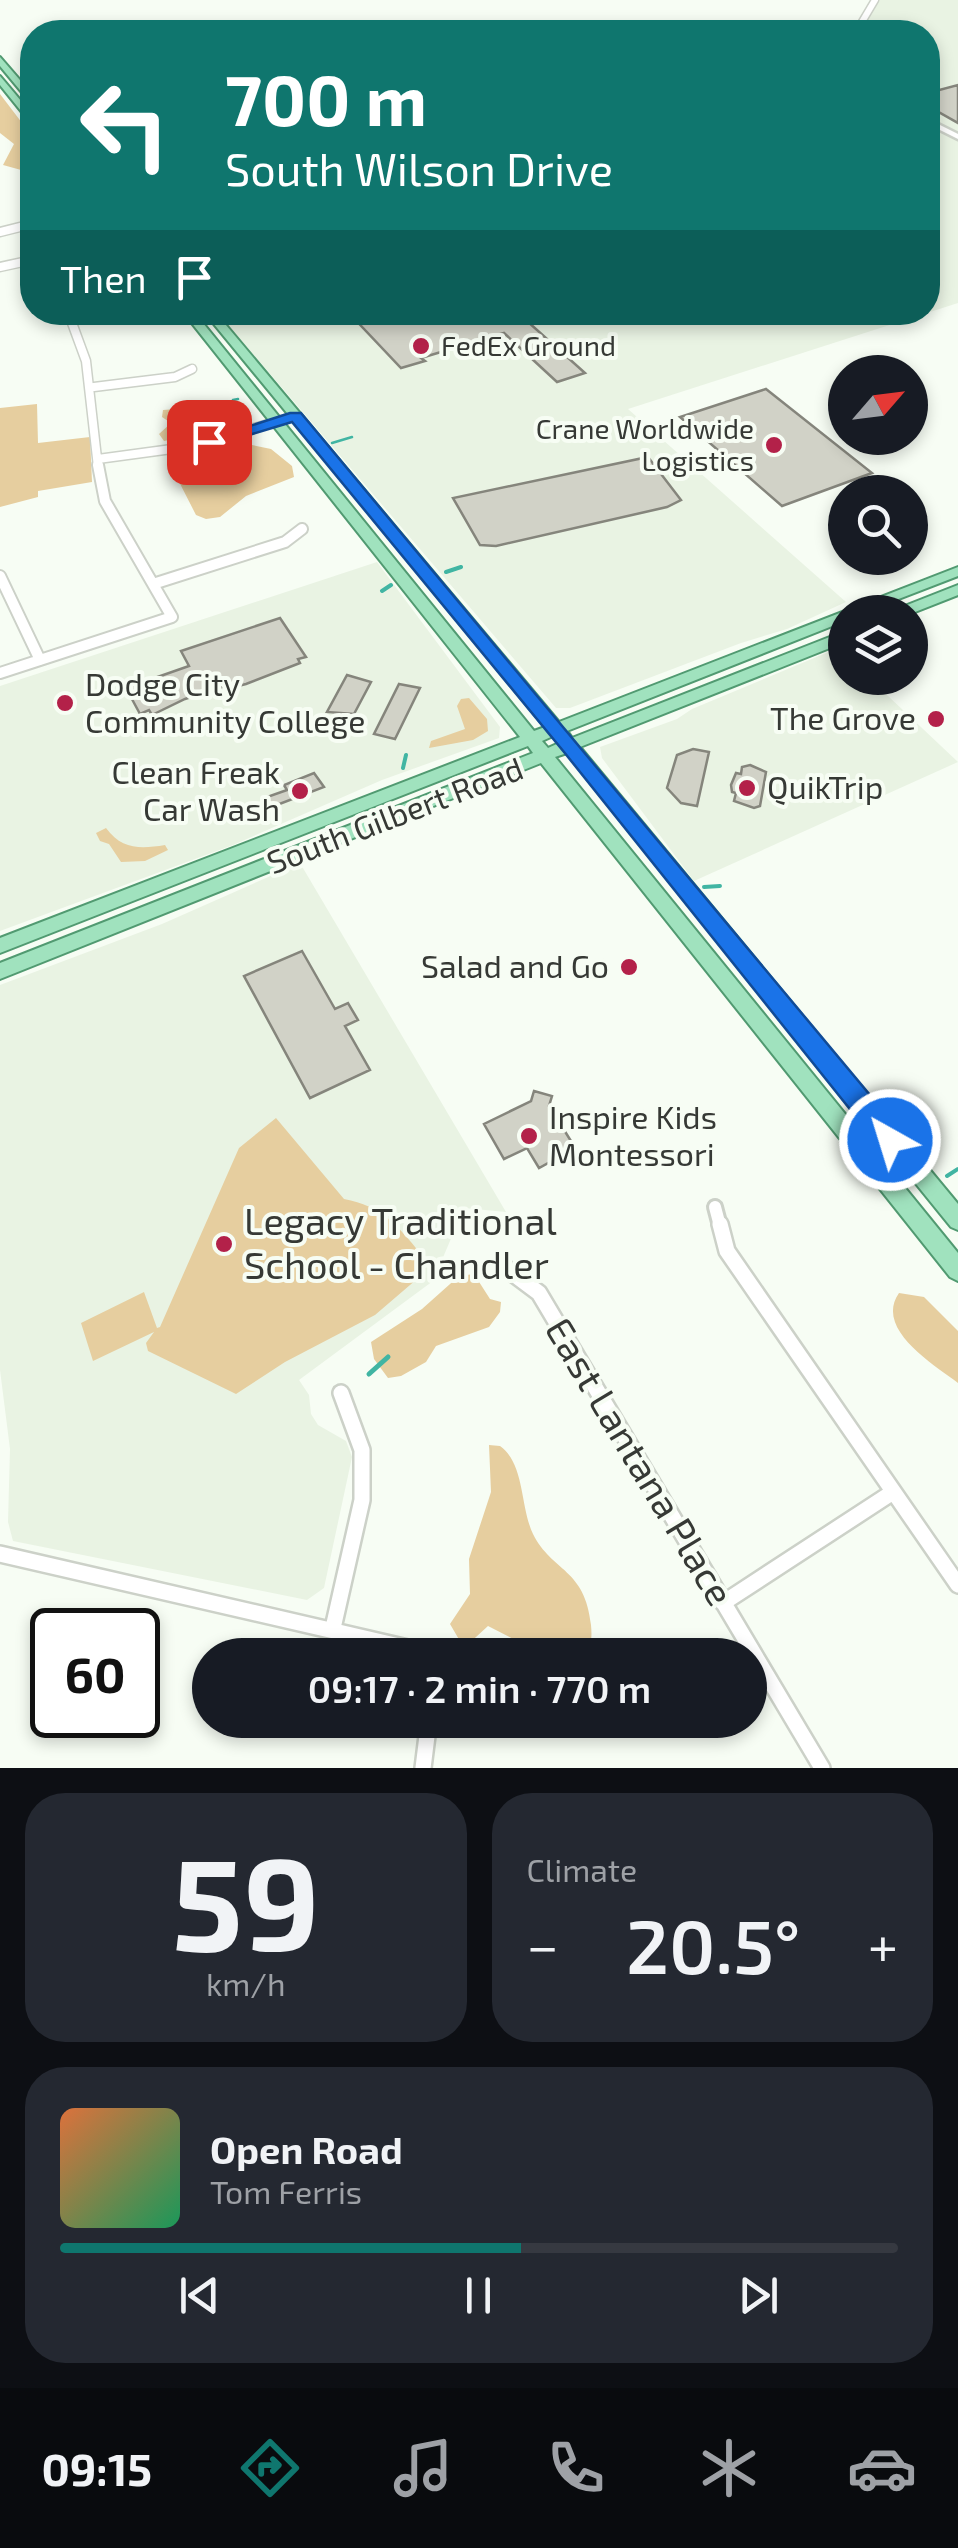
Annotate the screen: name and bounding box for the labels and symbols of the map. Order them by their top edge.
place label: FedEx Ground [441,328,616,362]
marker: FedEx Ground [410,335,432,357]
north arrow [828,355,928,455]
pin [167,400,252,485]
place label: Crane Worldwide Logistics [536,411,754,477]
marker: Crane Worldwide Logistics [763,434,785,456]
place label: Dodge City Community College [85,664,365,739]
marker: Dodge City Community College [54,692,76,714]
place label: The Grove [770,698,916,736]
marker: The Grove [925,708,947,730]
street label: South Gilbert Road [261,748,528,880]
place label: Clean Freak Car Wash [112,752,280,827]
place label: QuikTrip [767,767,883,806]
marker: QuikTrip [736,777,758,799]
marker: Clean Freak Car Wash [289,780,311,802]
place label: Salad and Go [421,946,609,984]
marker: Salad and Go [618,956,640,978]
position arrow [838,1088,942,1192]
place label: Inspire Kids Montessori [549,1097,717,1172]
marker: Inspire Kids Montessori [518,1125,540,1147]
place label: Legacy Traditional School - Chandler [244,1197,557,1287]
marker: Legacy Traditional School - Chandler [213,1233,235,1255]
street label: East Lantana Place [537,1309,745,1613]
speed limit sign: 60 [30,1608,160,1738]

